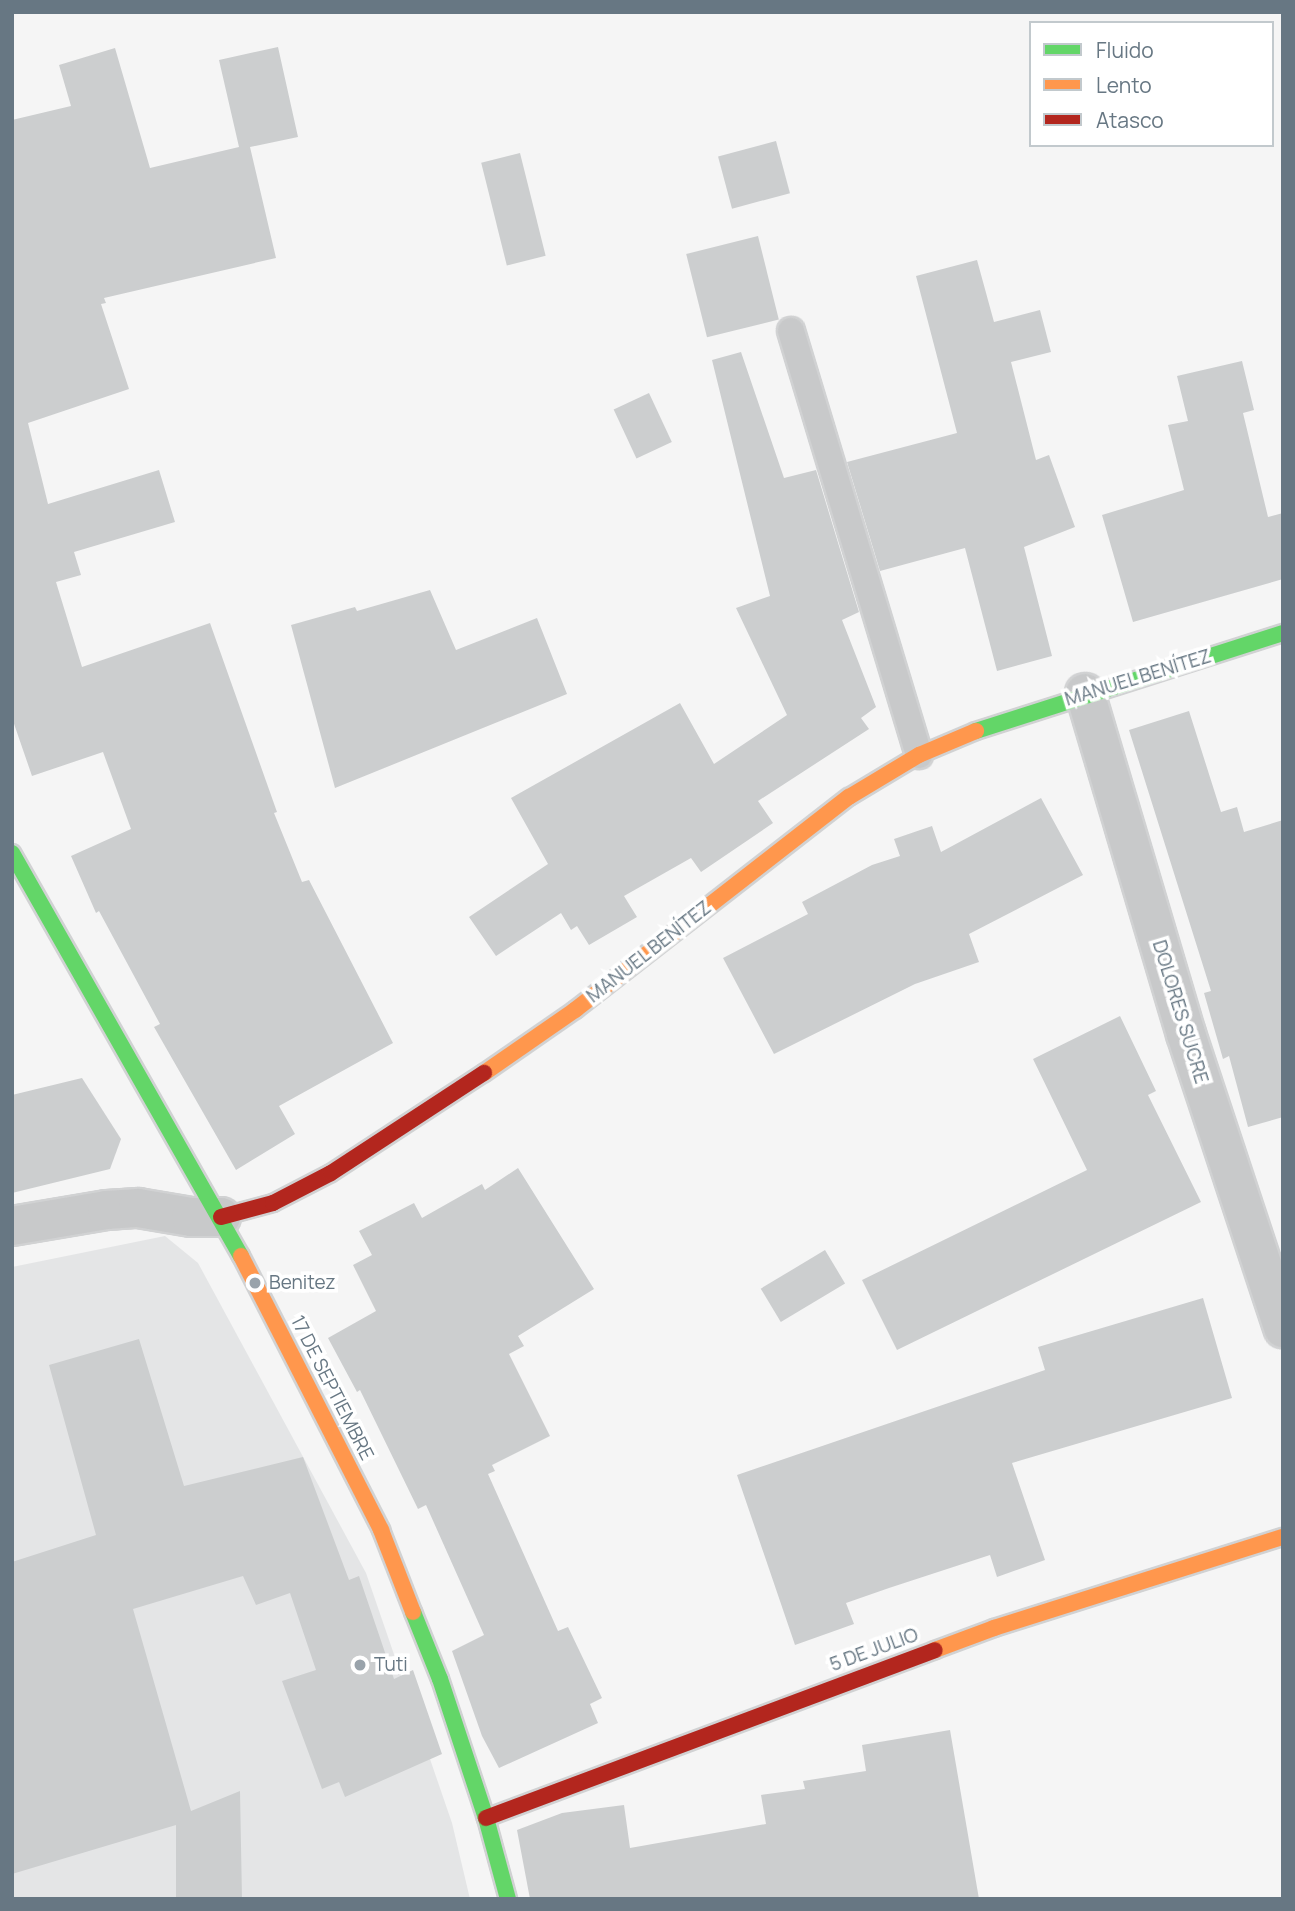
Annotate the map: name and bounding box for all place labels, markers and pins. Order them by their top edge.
place label: Benitez [269,1272,336,1294]
marker: Benitez [247,1275,263,1291]
place label: Tuti [374,1654,408,1676]
marker: Tuti [352,1657,368,1673]

